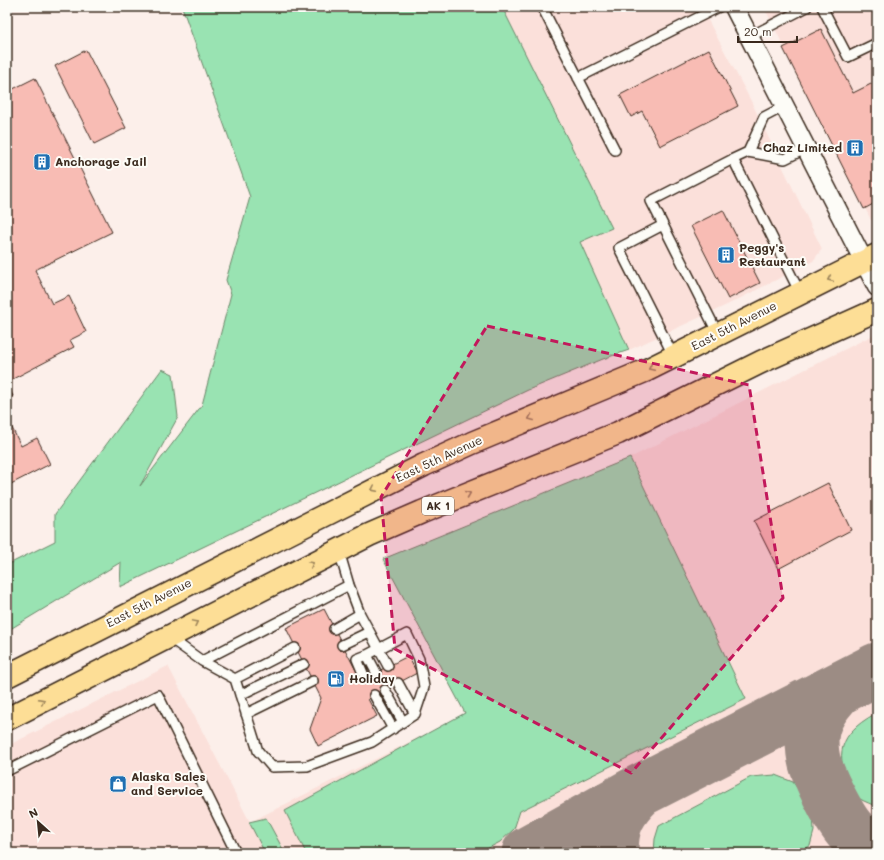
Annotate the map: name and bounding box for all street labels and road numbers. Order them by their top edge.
street label: East 5th Avenue [688,297,779,354]
street label: East 5th Avenue [393,431,484,485]
road number: AK 1 [422,497,454,515]
street label: East 5th Avenue [103,574,194,631]

